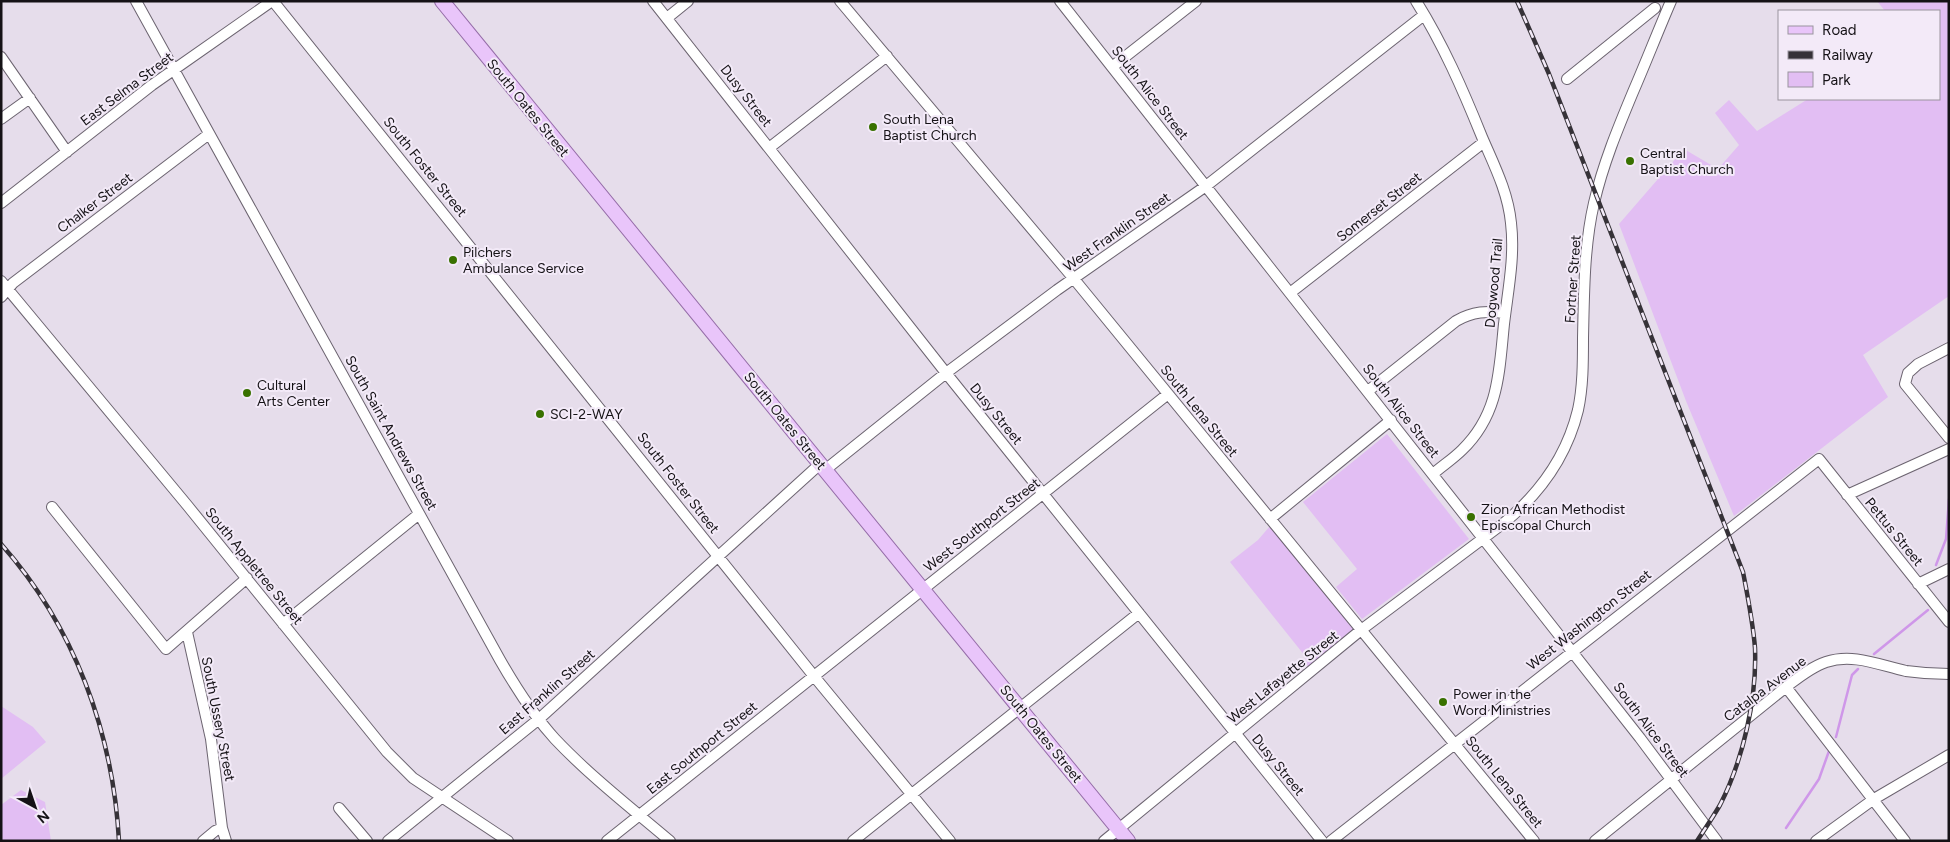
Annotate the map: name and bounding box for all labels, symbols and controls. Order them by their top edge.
legend [1778,10,1940,100]
text: Road [1822,21,1857,39]
street label: South Alice Street [1108,43,1192,143]
text: Railway [1822,46,1873,64]
street label: East Selma Street [77,49,177,129]
street label: South Oates Street [483,56,573,160]
street label: Dusy Street [717,62,775,130]
text: Park [1822,71,1851,89]
place label: South Lena Baptist Church [883,111,977,144]
street label: South Foster Street [380,114,470,220]
marker: South Lena Baptist Church [867,121,879,133]
place label: Central Baptist Church [1640,145,1734,178]
marker: Central Baptist Church [1624,155,1636,167]
street label: Chalker Street [54,169,136,237]
street label: Somerset Street [1333,169,1425,245]
street label: West Franklin Street [1060,189,1174,275]
street label: Fortner Street [1561,234,1585,324]
street label: Dogwood Trail [1482,237,1506,329]
place label: Pilchers Ambulance Service [463,244,584,277]
marker: Pilchers Ambulance Service [447,254,459,266]
street label: South Saint Andrews Street [341,353,441,513]
street label: South Lena Street [1157,361,1241,461]
street label: South Alice Street [1359,361,1443,461]
street label: South Oates Street [740,369,830,473]
place label: Cultural Arts Center [257,377,330,410]
street label: Dusy Street [966,380,1026,448]
marker: Cultural Arts Center [241,387,253,399]
place label: SCI-2-WAY [550,406,623,423]
marker: SCI-2-WAY [534,408,546,420]
street label: South Foster Street [633,429,723,537]
street label: West Southport Street [921,474,1043,576]
street label: Pettus Street [1861,494,1927,570]
place label: Zion African Methodist Episcopal Church [1481,501,1625,534]
street label: South Appletree Street [202,504,306,628]
marker: Zion African Methodist Episcopal Church [1465,511,1477,523]
street label: West Washington Street [1523,566,1655,674]
street label: West Lafayette Street [1224,627,1342,727]
street label: East Franklin Street [496,646,598,738]
street label: Catalpa Avenue [1720,652,1810,726]
street label: South Ussery Street [198,655,238,783]
street label: South Alice Street [1610,679,1692,781]
street label: South Oates Street [996,682,1086,786]
place label: Power in the Word Ministries [1453,686,1551,719]
marker: Power in the Word Ministries [1437,696,1449,708]
street label: East Southport Street [643,698,761,798]
street label: Dusy Street [1248,731,1308,799]
street label: South Lena Street [1462,732,1546,832]
north arrow [10,782,60,832]
text: N [33,807,53,827]

